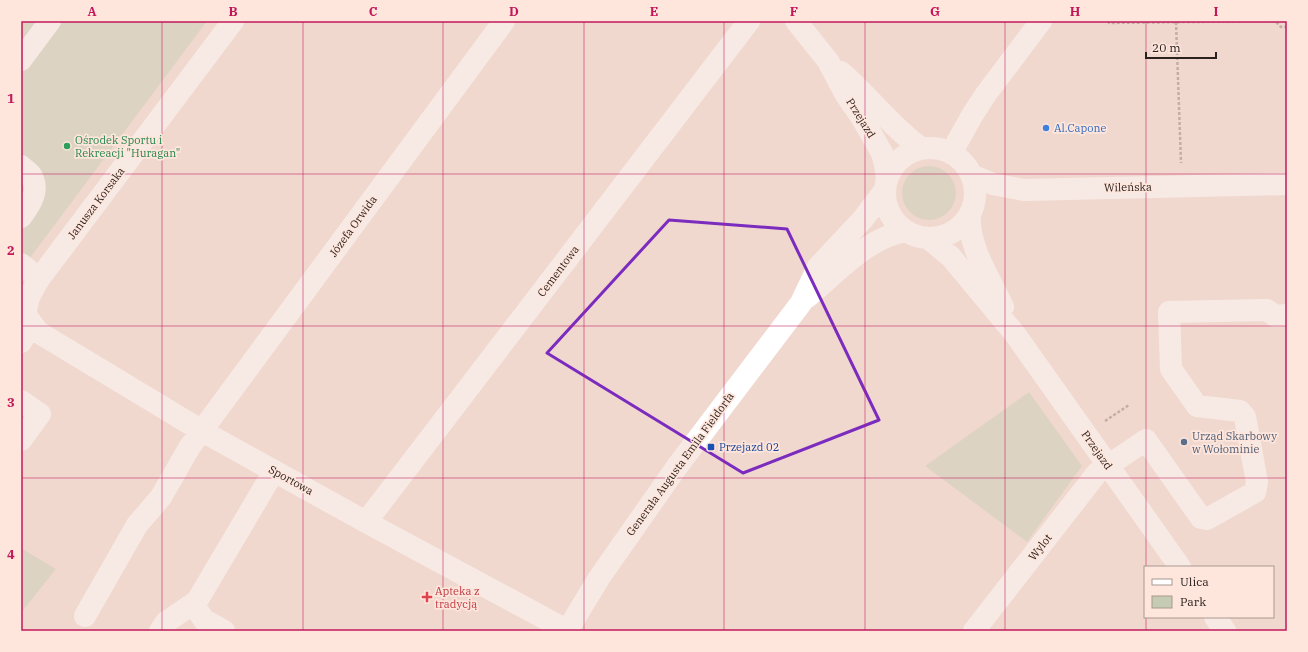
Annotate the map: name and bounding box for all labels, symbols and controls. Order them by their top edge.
text: A [87,3,97,20]
text: B [228,3,238,20]
text: C [369,3,378,20]
text: D [509,3,519,20]
text: E [650,3,658,20]
text: F [790,3,798,20]
text: G [930,3,940,20]
text: H [1070,3,1081,20]
text: I [1214,3,1219,20]
scale bar [1146,34,1216,60]
text: 20 m [1152,40,1181,55]
text: 1 [7,90,15,107]
street label: Przejazd [843,95,879,141]
place label: Al.Capone [1054,121,1107,135]
marker: Al.Capone [1041,123,1051,133]
place label: Ośrodek Sportu i Rekreacji "Huragan" [75,133,180,160]
marker: Ośrodek Sportu i Rekreacji "Huragan" [62,141,72,151]
street label: Janusza Korsaka [64,164,128,242]
street label: Wileńska [1104,180,1152,194]
street label: Józefa Orwida [326,193,380,259]
text: 2 [7,242,15,259]
street label: Cementowa [534,243,582,299]
street label: Generała Augusta Emila Fieldorfa [623,389,737,539]
text: 3 [7,394,15,411]
street label: Przejazd [1078,428,1116,472]
place label: Urząd Skarbowy w Wołominie [1192,429,1277,456]
marker: Urząd Skarbowy w Wołominie [1179,437,1189,447]
place label: Przejazd 02 [719,440,779,454]
marker: Przejazd 02 [706,442,716,452]
street label: Sportowa [266,462,316,498]
street label: Wylot [1025,531,1055,563]
text: 4 [7,546,15,563]
legend [1144,566,1274,618]
text: Ulica [1180,574,1209,589]
place label: Apteka z tradycją [435,584,480,611]
marker: Apteka z tradycją [422,592,432,602]
text: Park [1180,594,1206,609]

